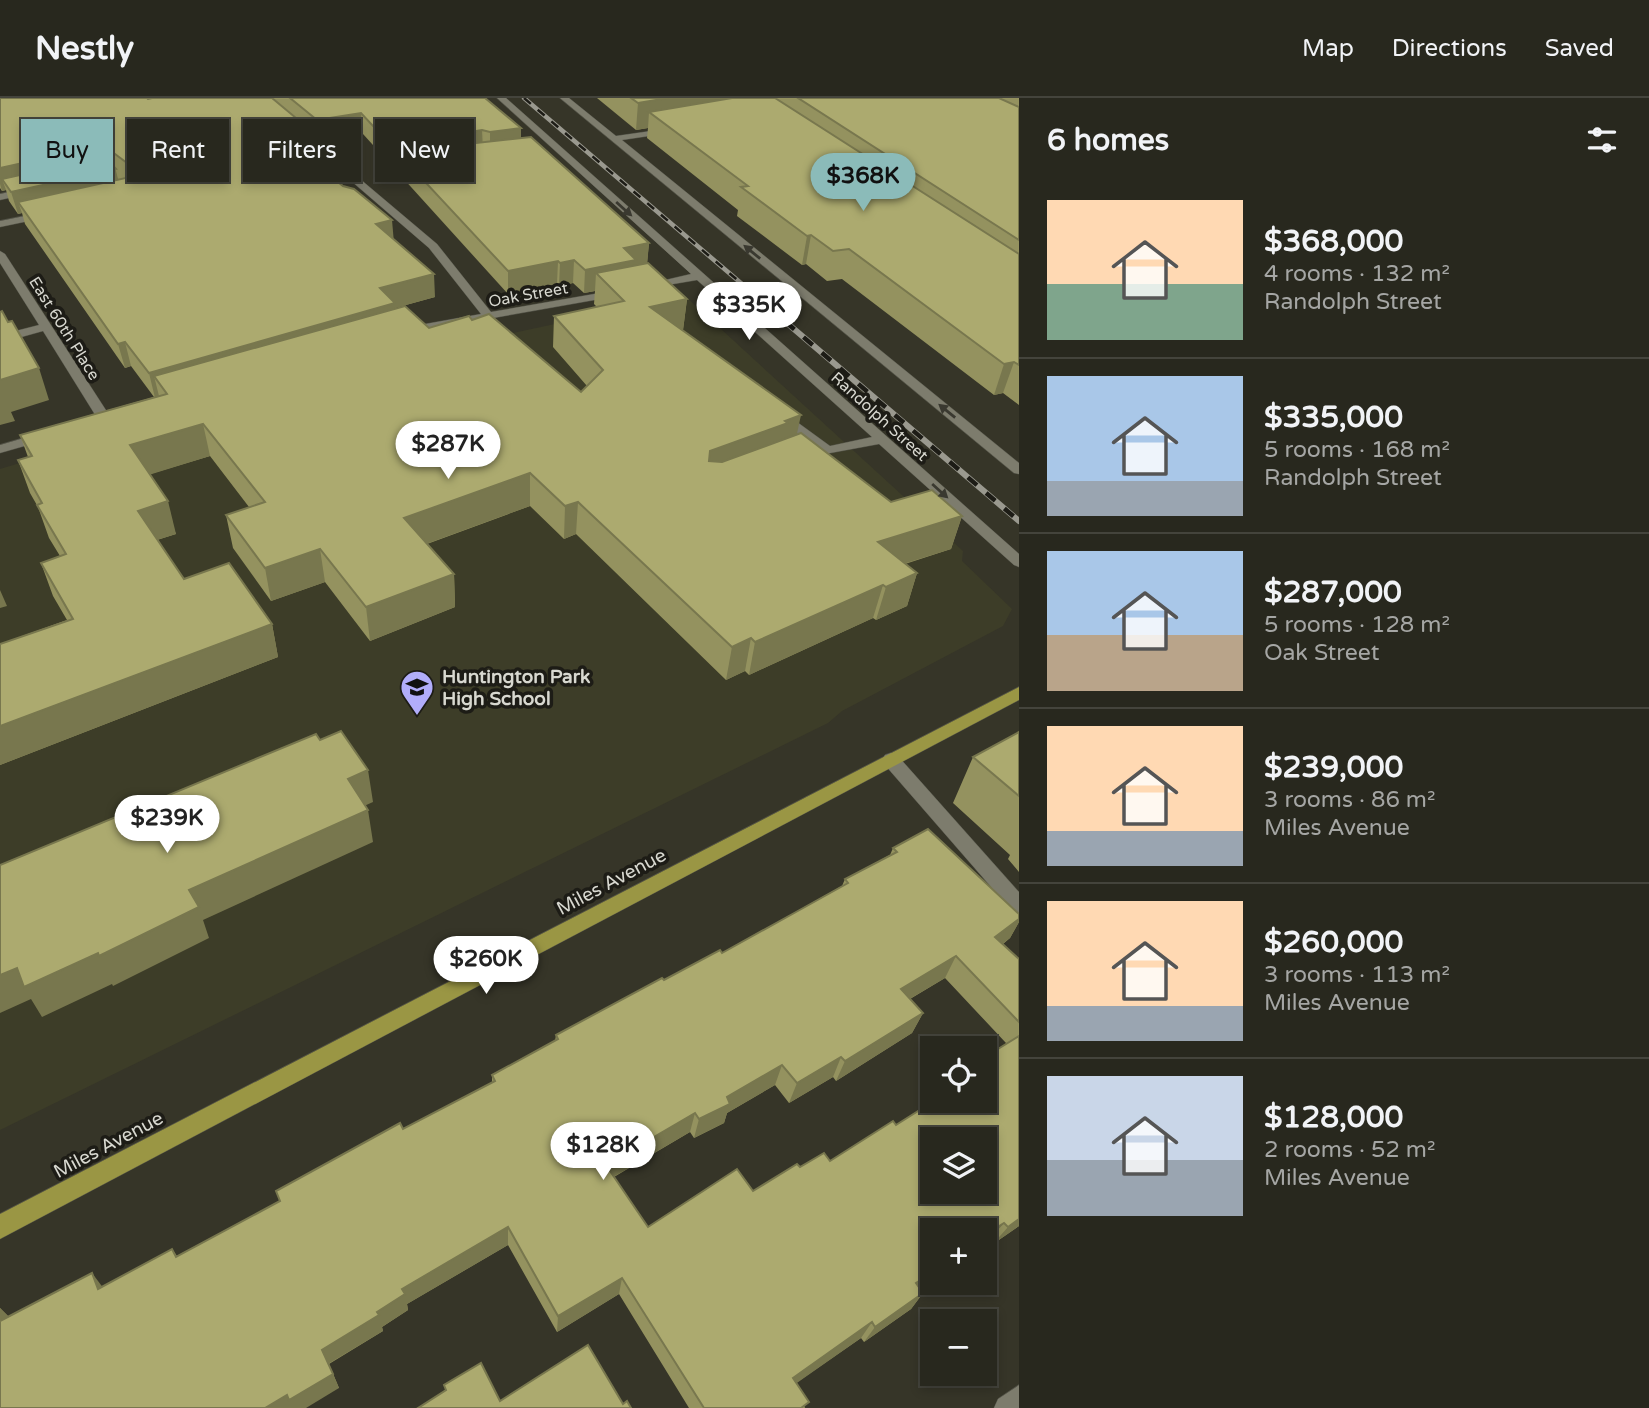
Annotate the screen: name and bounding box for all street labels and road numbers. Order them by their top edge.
street label: East 60th Place [24,273,104,384]
street label: Oak Street [487,278,570,312]
street label: Randolph Street [827,368,932,466]
street label: Miles Avenue [553,844,670,920]
street label: Miles Avenue [50,1107,167,1183]

